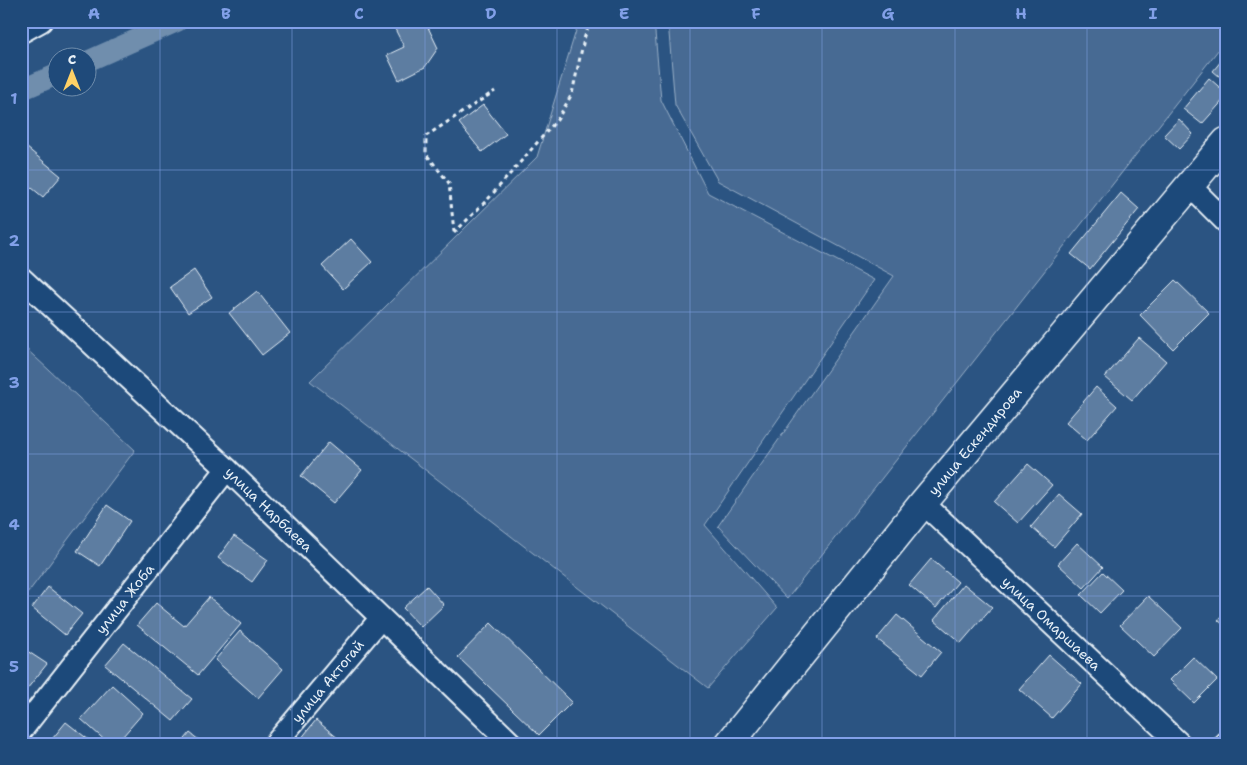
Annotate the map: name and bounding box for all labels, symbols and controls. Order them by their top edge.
text: A [88,3,100,24]
text: B [221,3,231,24]
text: C [354,3,364,24]
text: D [485,3,497,24]
text: E [619,3,629,24]
text: F [751,3,761,24]
text: G [882,3,895,24]
text: H [1015,3,1027,24]
text: I [1149,3,1158,24]
north arrow [48,48,98,98]
text: С [68,50,76,68]
text: 1 [10,88,18,109]
text: 2 [8,230,20,251]
text: 3 [8,372,20,393]
street label: улица Ескендирова [924,383,1026,499]
street label: улица Нарбаева [221,463,317,556]
text: 4 [8,514,20,535]
street label: улица Жоба [92,560,158,638]
street label: улица Омаршаева [998,572,1105,674]
street label: улица Актогай [288,636,368,726]
text: 5 [9,656,19,677]

